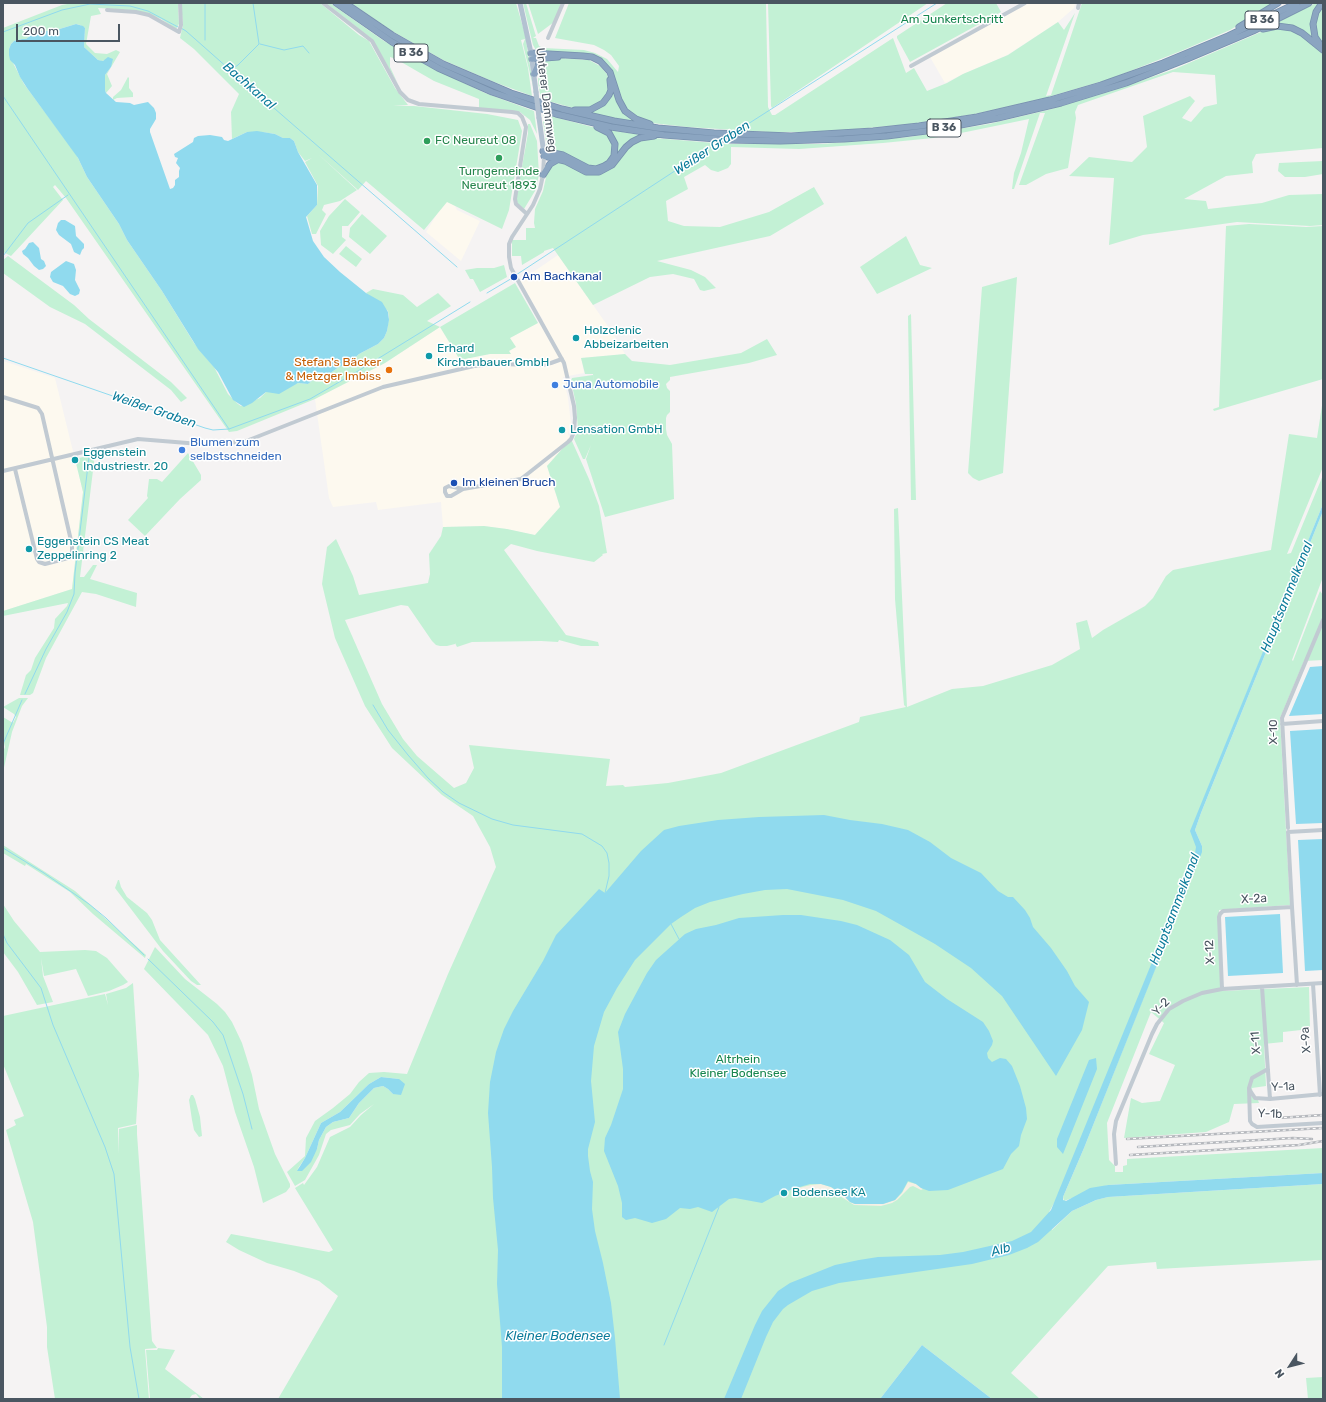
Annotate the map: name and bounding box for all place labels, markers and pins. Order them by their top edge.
place label: FC Neureut 08 [435,134,516,148]
marker: FC Neureut 08 [422,136,432,146]
marker: Turngemeinde Neureut 1893 [494,153,504,163]
place label: Turngemeinde Neureut 1893 [459,165,539,193]
place label: Am Bachkanal [522,270,602,284]
marker: Am Bachkanal [509,272,519,282]
place label: Holzclenic Abbeizarbeiten [584,324,669,352]
marker: Holzclenic Abbeizarbeiten [571,333,581,343]
place label: Erhard Kirchenbauer GmbH [437,342,549,370]
marker: Erhard Kirchenbauer GmbH [424,351,434,361]
place label: Stefan's Bäcker & Metzger Imbiss [285,356,381,384]
marker: Stefan's Bäcker & Metzger Imbiss [384,365,394,375]
place label: Juna Automobile [563,378,659,392]
marker: Juna Automobile [550,380,560,390]
place label: Lensation GmbH [570,423,663,437]
marker: Lensation GmbH [557,425,567,435]
place label: Blumen zum selbstschneiden [190,436,282,464]
marker: Blumen zum selbstschneiden [177,445,187,455]
place label: Eggenstein Industriestr. 20 [83,446,168,474]
marker: Eggenstein Industriestr. 20 [70,455,80,465]
place label: Im kleinen Bruch [462,476,556,490]
marker: Im kleinen Bruch [449,478,459,488]
place label: Eggenstein CS Meat Zeppelinring 2 [37,535,149,563]
marker: Eggenstein CS Meat Zeppelinring 2 [24,544,34,554]
place label: Bodensee KA [792,1186,866,1200]
marker: Bodensee KA [779,1188,789,1198]

